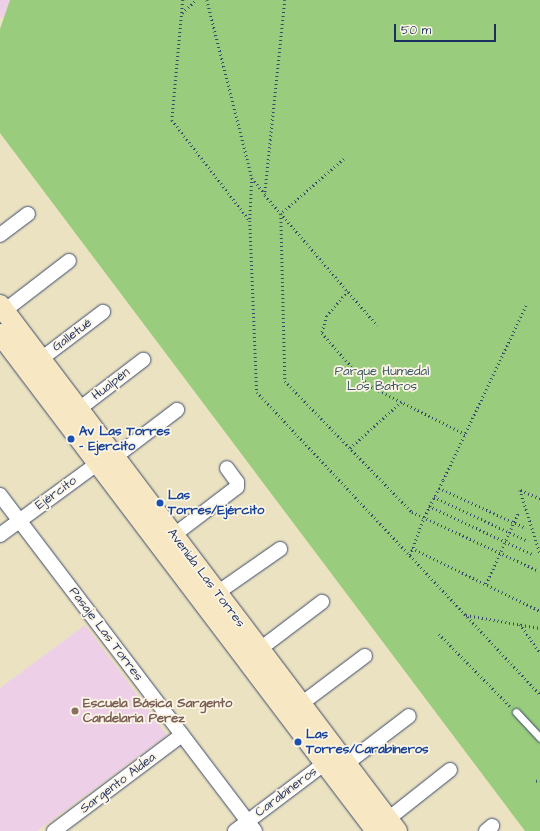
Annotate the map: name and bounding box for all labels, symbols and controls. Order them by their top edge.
scale bar [396,16,498,42]
text: 50 m [401,22,431,39]
street label: Galletué [49,315,95,355]
street label: Hualpén [89,364,133,404]
park label: Parque Humedal Los Batros [335,364,429,395]
place label: Av Las Torres - Ejercito [79,424,170,455]
marker: Av Las Torres - Ejercito [66,434,76,444]
street label: Ejército [32,473,80,513]
place label: Las Torres/Ejército [168,488,264,519]
marker: Las Torres/Ejército [155,498,165,508]
street label: Avenida Las Torres [164,526,248,630]
street label: Pasaje Las Torres [66,584,146,684]
place label: Escuela Básica Sargento Candelaria Perez [83,696,232,727]
marker: Escuela Básica Sargento Candelaria Perez [70,706,80,716]
place label: Las Torres/Carabineros [306,727,429,758]
marker: Las Torres/Carabineros [293,737,303,747]
street label: Sargento Aldea [77,749,159,817]
street label: Carabineros [252,764,320,820]

